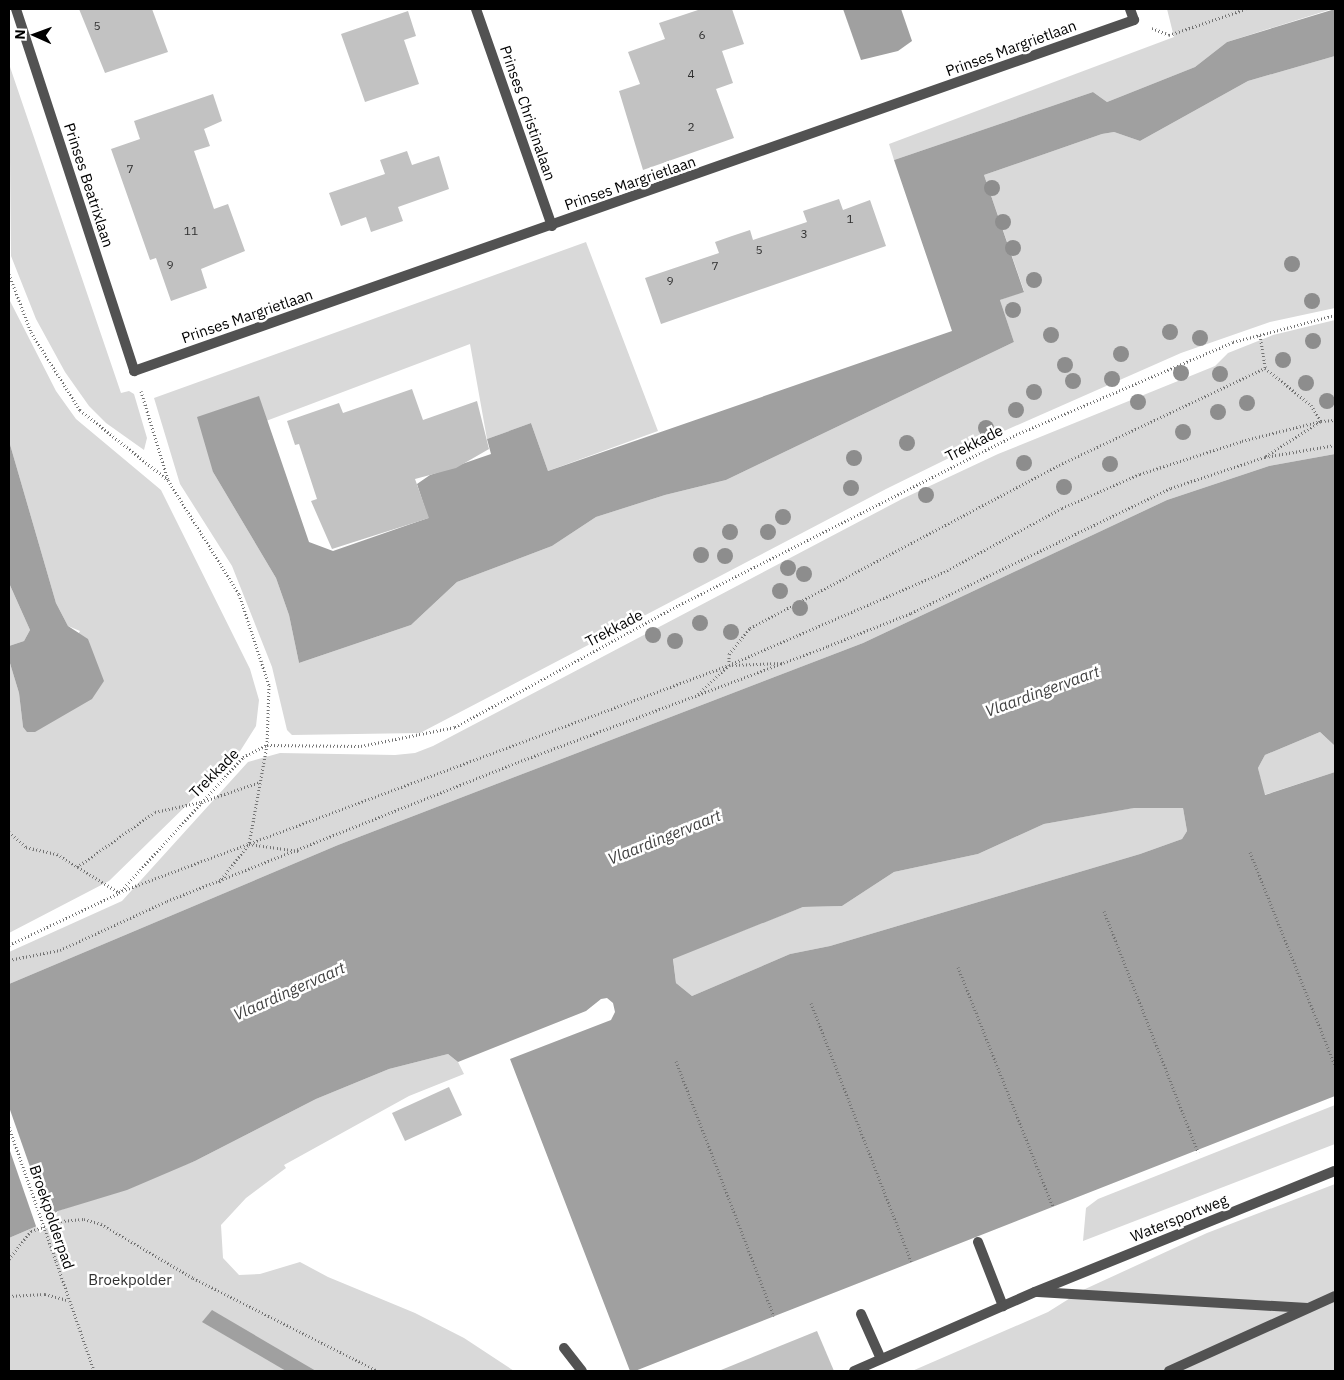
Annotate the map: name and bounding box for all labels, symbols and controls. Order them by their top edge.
north arrow [10,10,60,60]
street label: Prinses Margrietlaan [943,16,1079,80]
house number: 5 [93,19,101,33]
house number: 6 [698,28,706,42]
text: N [11,29,29,40]
street label: Prinses Christinalaan [496,43,560,183]
house number: 4 [687,67,695,81]
street label: Prinses Beatrixlaan [60,120,118,250]
house number: 2 [687,120,695,134]
street label: Prinses Margrietlaan [562,152,698,214]
house number: 7 [126,162,134,176]
house number: 1 [846,212,854,226]
house number: 11 [184,224,198,238]
house number: 3 [800,227,808,241]
house number: 5 [755,243,763,257]
house number: 9 [166,258,174,272]
house number: 7 [711,259,719,273]
house number: 9 [666,274,674,288]
street label: Prinses Margrietlaan [179,285,315,347]
street label: Trekkade [942,421,1006,465]
street label: Trekkade [582,605,646,651]
water label: Vlaardingervaart [982,661,1102,721]
street label: Trekkade [186,745,242,801]
water label: Vlaardingervaart [605,806,723,868]
water label: Vlaardingervaart [230,958,348,1024]
street label: Broekpolderpad [26,1163,78,1271]
street label: Watersportweg [1128,1190,1230,1246]
park label: Broekpolder [88,1271,172,1289]

